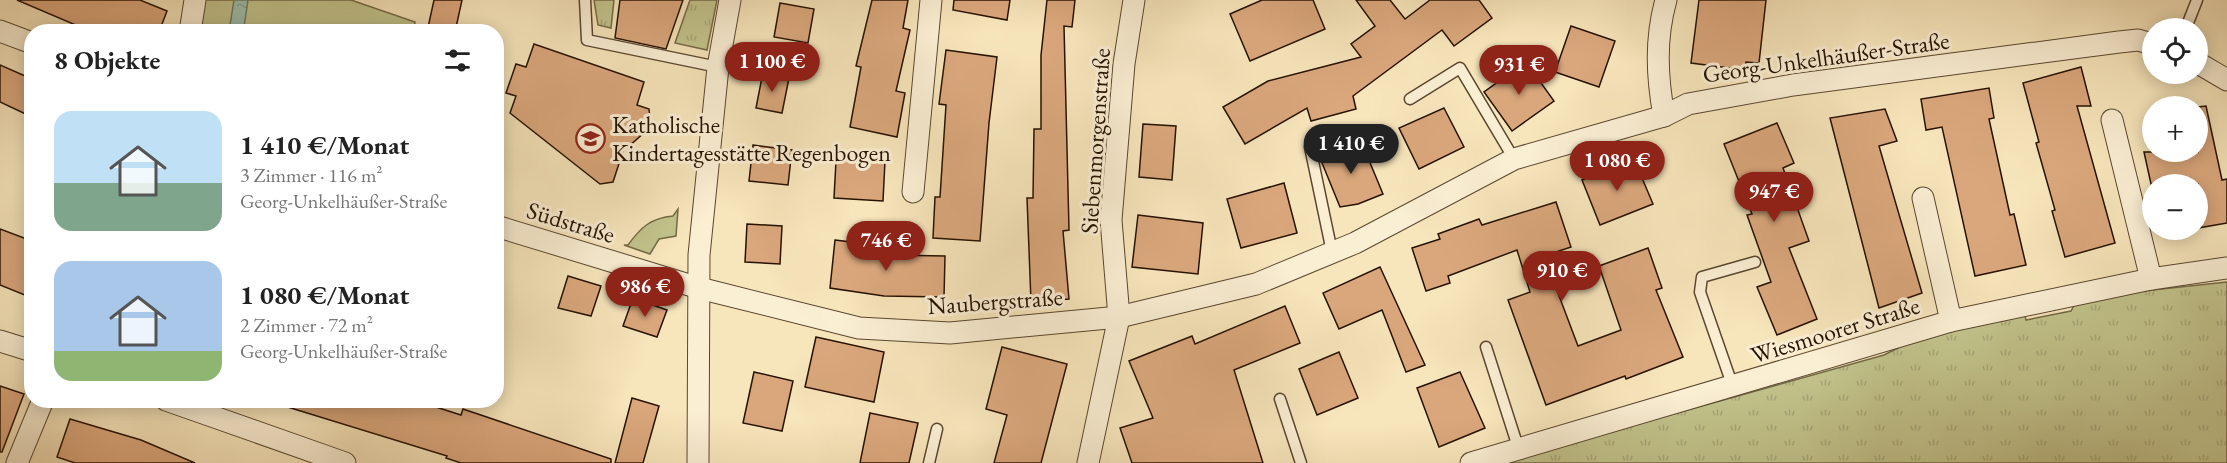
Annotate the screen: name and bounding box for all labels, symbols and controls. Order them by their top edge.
map controls [2142,18,2208,240]
button: locate [2142,18,2208,84]
street label: Georg-Unkelhäußer-Straße [1701,24,1951,90]
pin: 1 100 € [717,42,827,93]
text: 8 Objekte [54,43,160,77]
icon: filters [441,44,474,77]
pin: 931 € [1477,45,1561,96]
street label: Siebenmorgenstraße [1073,47,1117,235]
text: 1 100 € [739,48,805,74]
text: 931 € [1493,51,1545,77]
button: + [2142,96,2208,162]
place label: Katholische Kindertagesstätte Regenbogen [612,109,891,168]
school or university icon: Katholische Kindertagesstätte Regenbogen [575,122,607,154]
pin: 1 410 € [1296,124,1406,175]
text: 1 410 €/Monat [240,128,409,162]
text: 1 410 € [1318,130,1384,156]
icon: home [102,135,174,207]
pin: 1 080 € [1562,141,1672,192]
text: 1 080 € [1584,147,1650,173]
text: 3 Zimmer · 116 m² [240,162,383,188]
pin: 947 € [1732,172,1816,223]
button: − [2142,174,2208,240]
text: 947 € [1748,178,1800,204]
text: Georg-Unkelhäußer-Straße [240,188,447,214]
street label: Südstraße [523,194,619,250]
pin: 746 € [844,221,928,272]
text: 746 € [860,227,912,253]
pin: 910 € [1520,251,1604,302]
text: 910 € [1536,257,1588,283]
pin: 986 € [603,267,687,318]
text: 986 € [619,273,671,299]
text: 1 080 €/Monat [240,278,409,312]
street label: Naubergstraße [926,281,1064,321]
icon: home [102,285,174,357]
street label: Wiesmoorer Straße [1747,290,1923,370]
text: 2 Zimmer · 72 m² [240,312,373,338]
text: Georg-Unkelhäußer-Straße [240,338,447,364]

